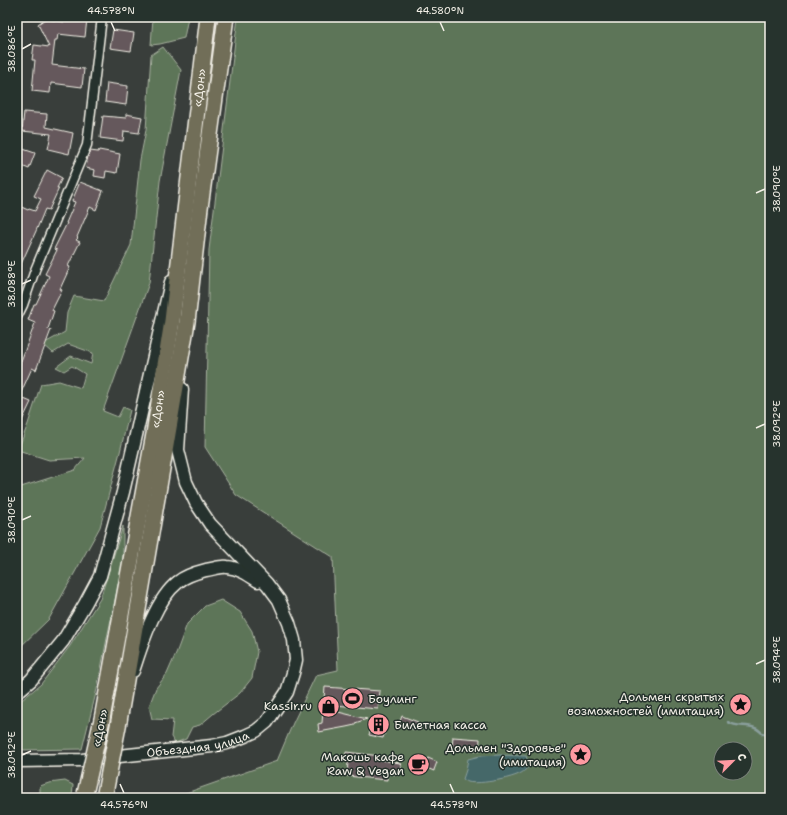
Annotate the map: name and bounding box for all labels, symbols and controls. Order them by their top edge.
text: 44.578°N [87,4,135,17]
text: 44.580°N [416,4,464,17]
text: 38.086°E [5,25,18,73]
street label: «Дон» [189,67,210,108]
text: 38.090°E [770,165,783,213]
text: 38.088°E [5,260,18,308]
street label: «Дон» [147,388,169,429]
text: 38.092°E [770,400,783,448]
text: 38.090°E [5,496,18,544]
text: 38.094°E [770,636,783,684]
sports icon: Боулинг [339,686,365,712]
place label: Дольмен скрытых возможностей (имитация) [567,689,724,719]
place label: Боулинг [368,691,417,707]
place icon: Дольмен скрытых возможностей (имитация) [727,691,753,717]
shop icon: Kassir.ru [315,693,341,719]
place label: Kassir.ru [264,698,312,714]
street label: «Дон» [88,707,112,748]
building icon: Билетная касса [366,712,392,738]
place label: Билетная касса [394,717,487,733]
street label: Объездная улица [146,727,252,761]
text: 38.092°E [5,731,18,779]
place label: Дольмен "Здоровье" (имитация) [445,740,566,770]
north arrow [713,741,753,781]
place icon: Дольмен "Здоровье" (имитация) [568,742,594,768]
place label: Макошь кафе Raw & Vegan [321,749,404,779]
cafe icon: Макошь кафе Raw & Vegan [406,751,432,777]
text: С [733,751,750,763]
text: 44.576°N [100,798,148,811]
text: 44.578°N [430,798,478,811]

